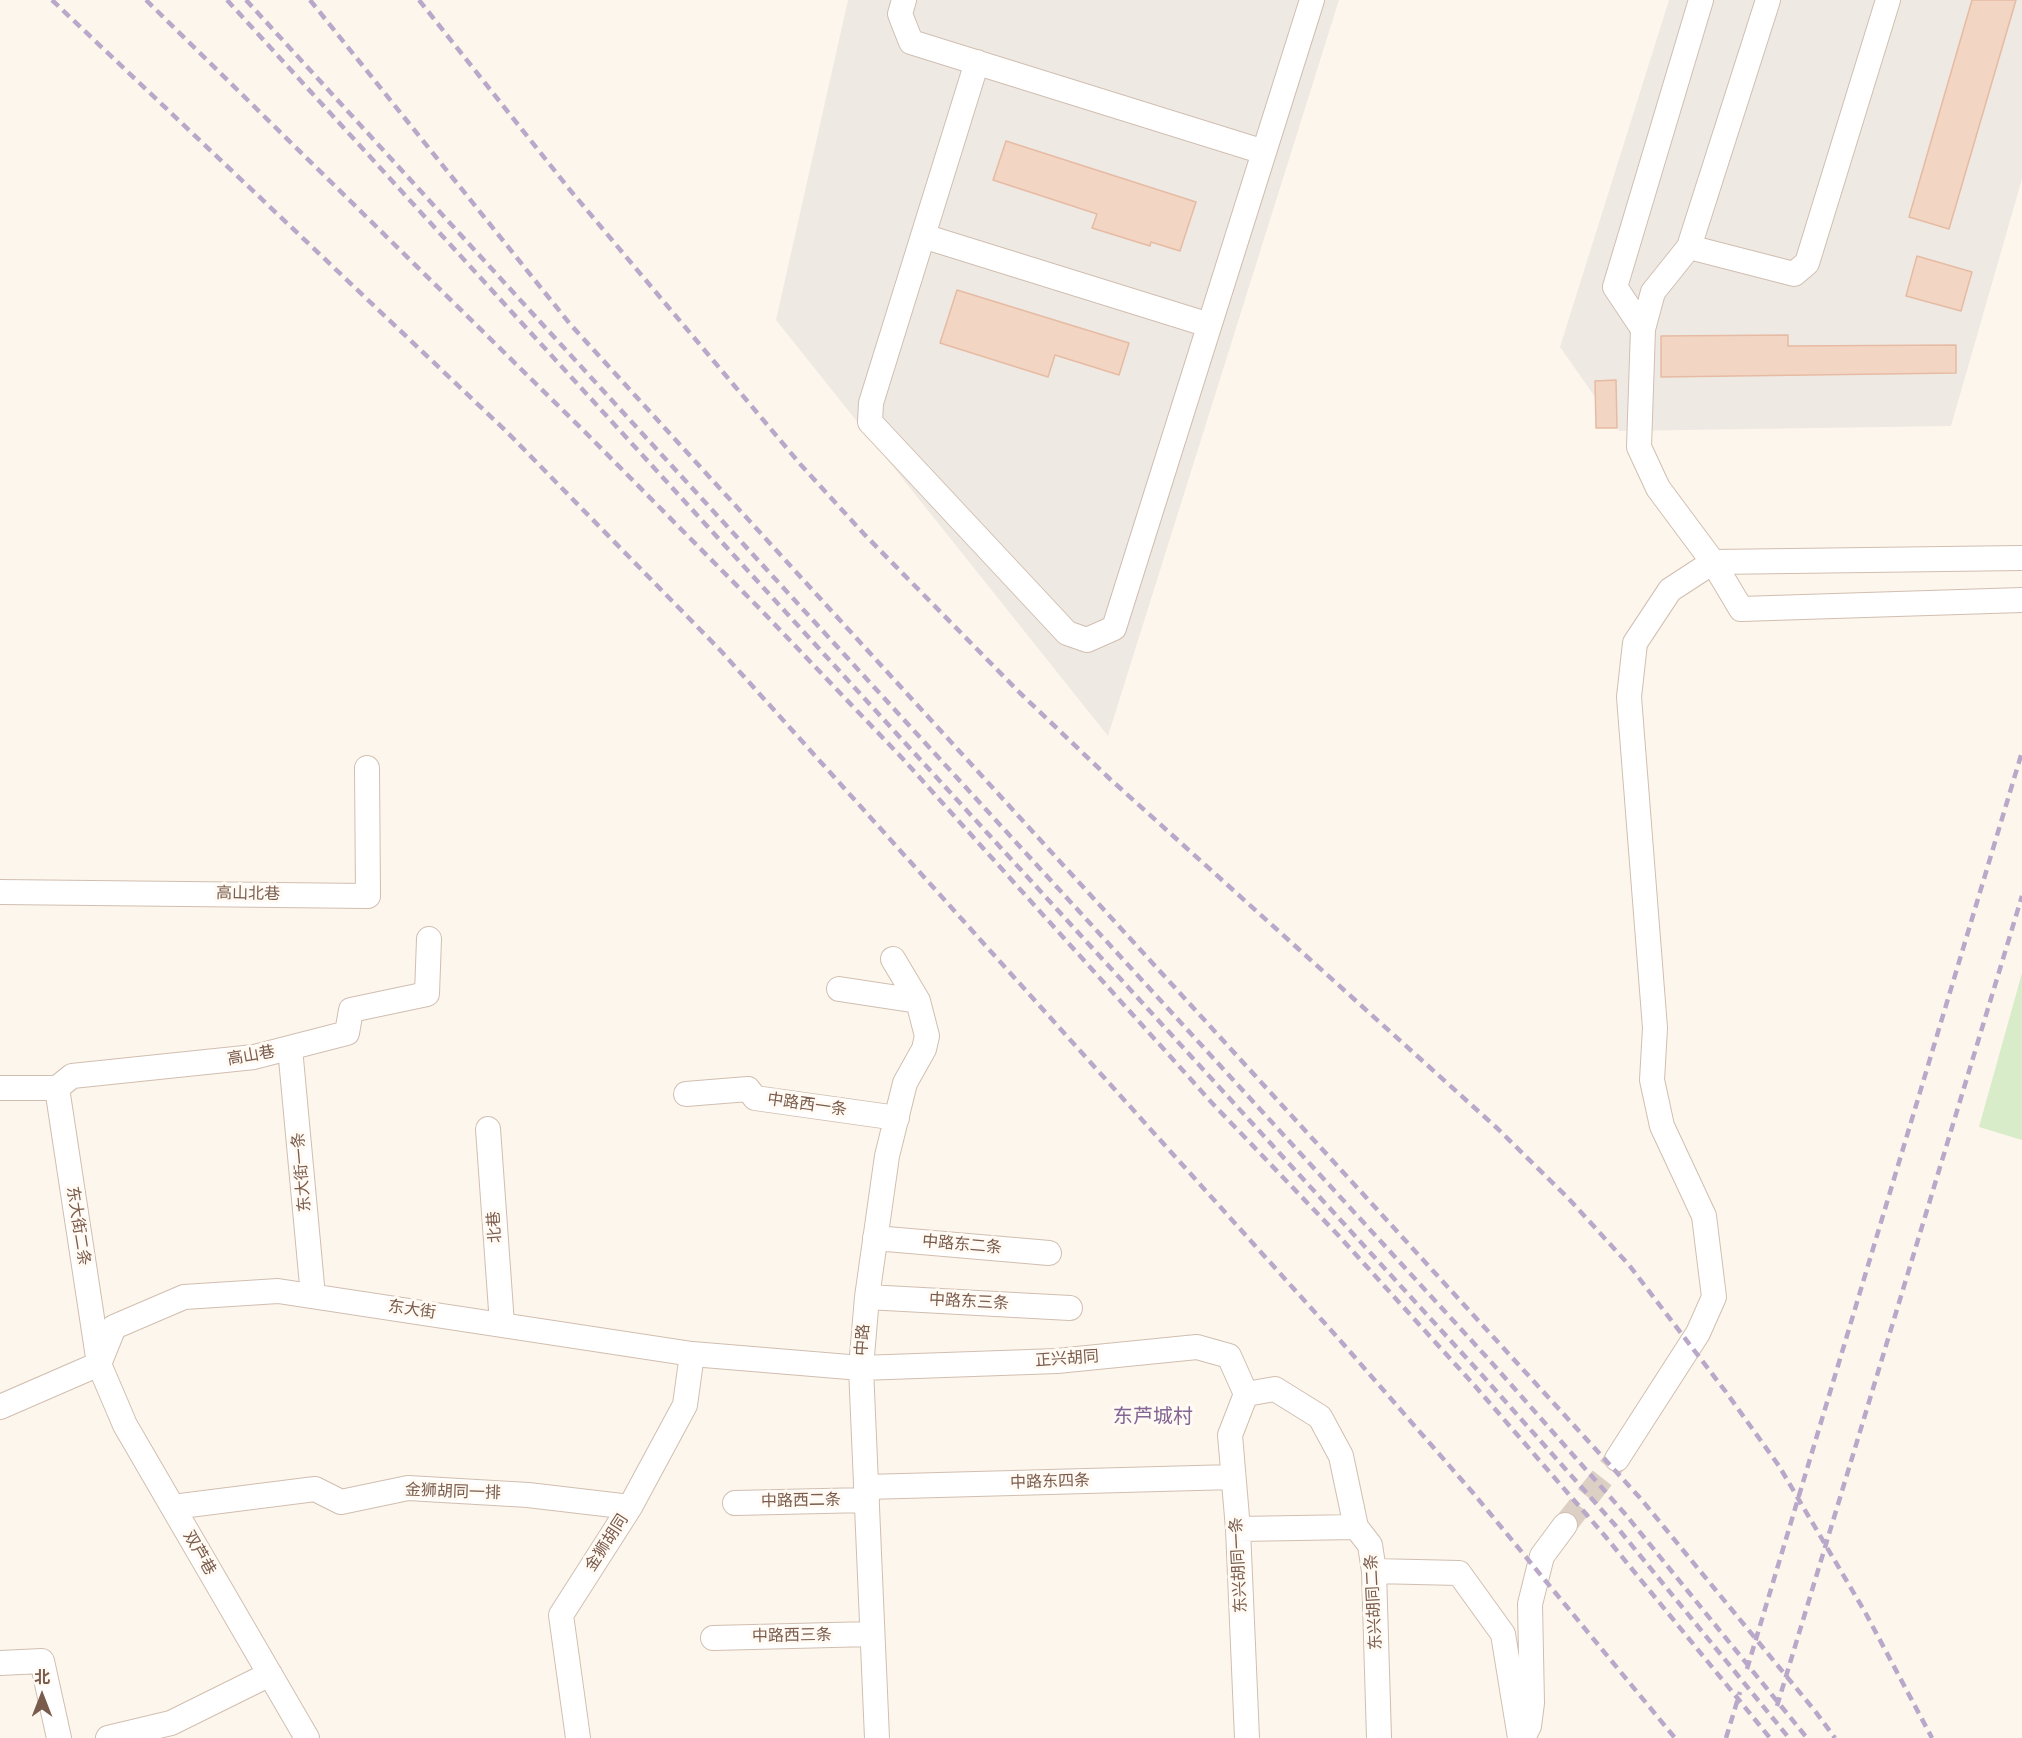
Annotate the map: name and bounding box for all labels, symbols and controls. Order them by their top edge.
street label: 高山北巷 [216,884,280,904]
street label: 高山巷 [226,1042,276,1070]
street label: 中路西一条 [766,1090,848,1120]
street label: 东大街一条 [289,1131,315,1213]
street label: 东大街二条 [62,1185,94,1267]
street label: 北巷 [484,1210,506,1244]
street label: 中路东二条 [921,1232,1003,1258]
street label: 中路东三条 [929,1290,1009,1314]
street label: 东大街 [387,1297,437,1323]
street label: 中路 [852,1323,874,1357]
street label: 正兴胡同 [1034,1347,1100,1371]
district label: 东芦城村 [1113,1405,1193,1429]
street label: 中路东四条 [1010,1471,1090,1493]
street label: 金狮胡同一排 [405,1481,501,1503]
street label: 中路西二条 [761,1491,841,1511]
street label: 金狮胡同 [582,1511,632,1575]
street label: 东兴胡同一条 [1227,1517,1251,1613]
street label: 双芦巷 [179,1527,219,1579]
street label: 东兴胡同二条 [1362,1554,1386,1650]
street label: 中路西三条 [752,1626,832,1646]
north arrow [12,1666,72,1726]
text: 北 [34,1668,50,1687]

